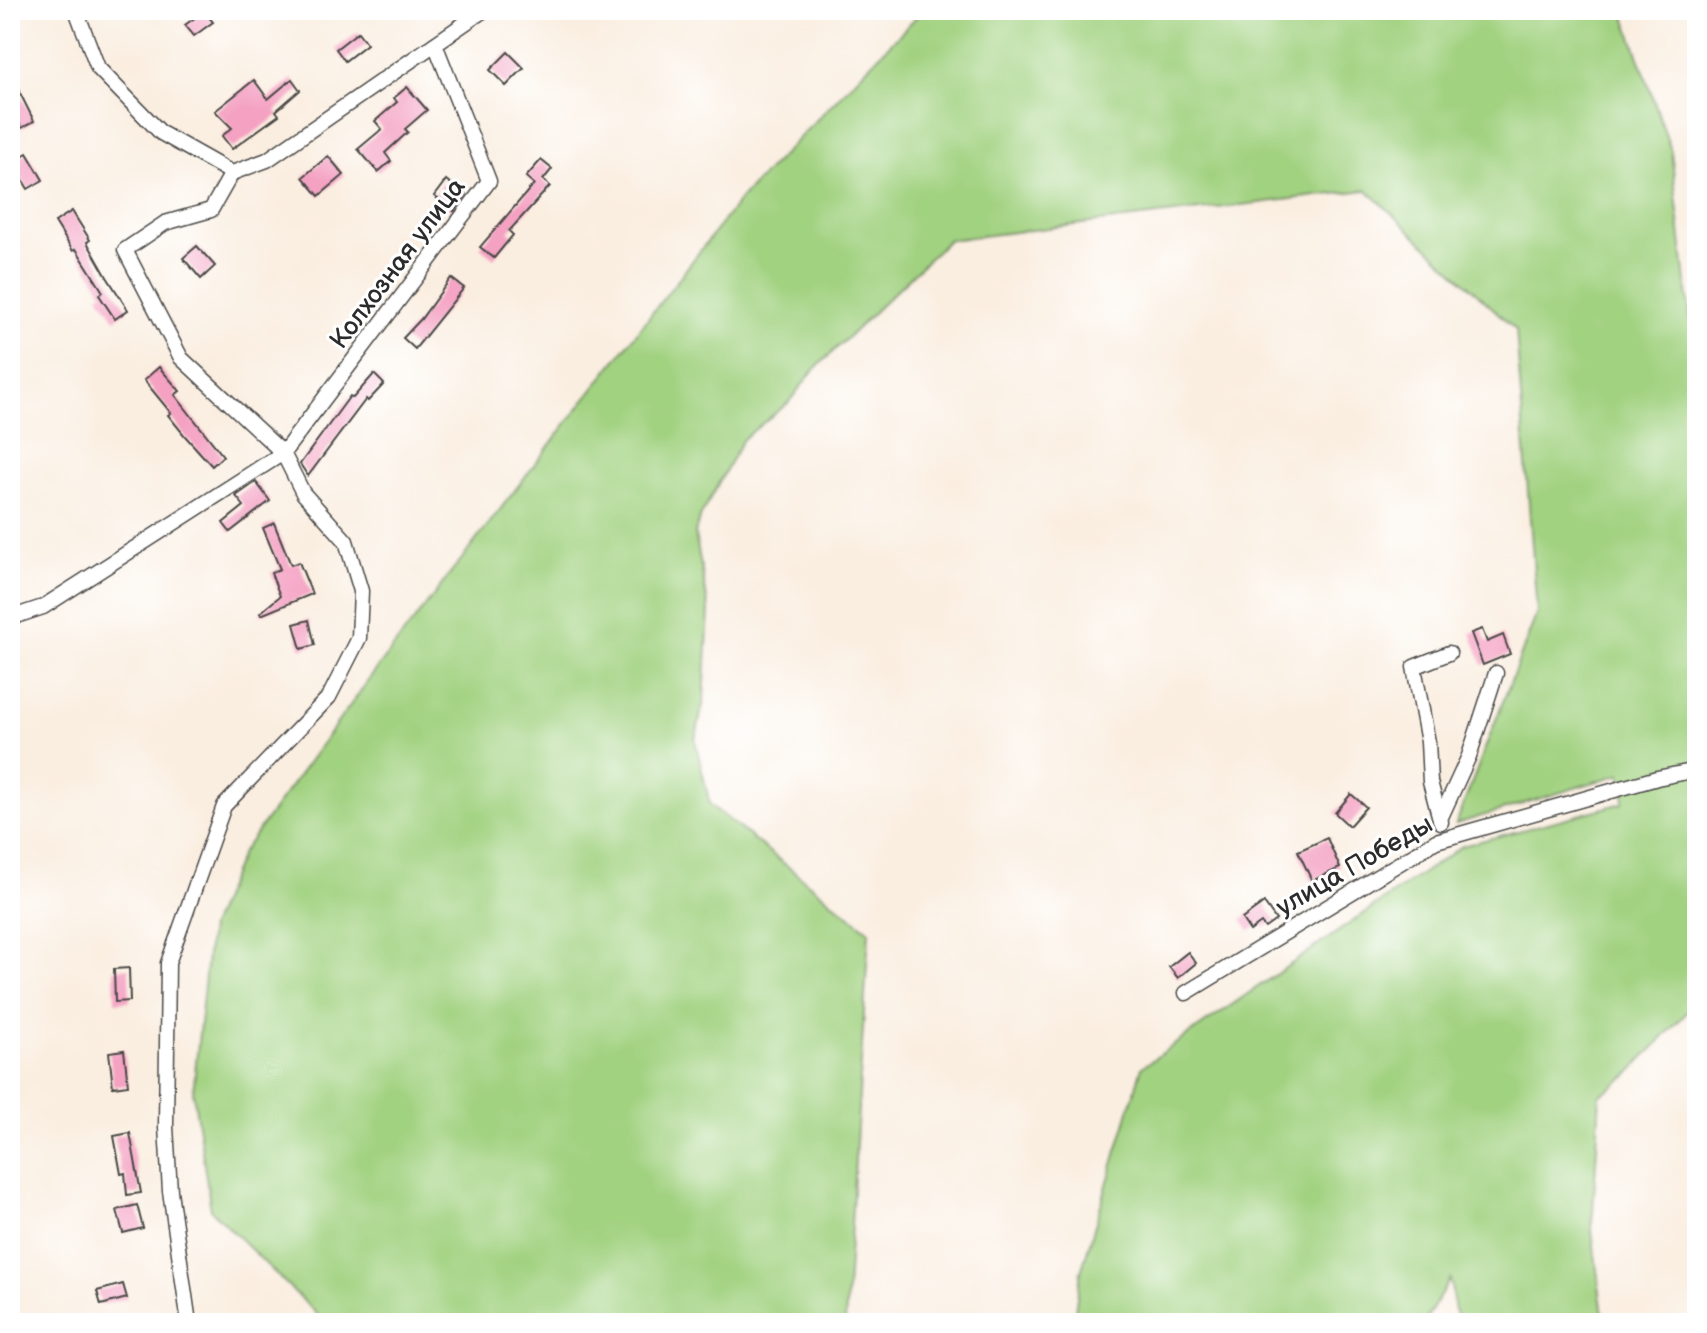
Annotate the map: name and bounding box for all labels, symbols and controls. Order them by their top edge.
street label: Колхозная улица [324,172,472,355]
street label: улица Победы [1271,809,1438,924]

